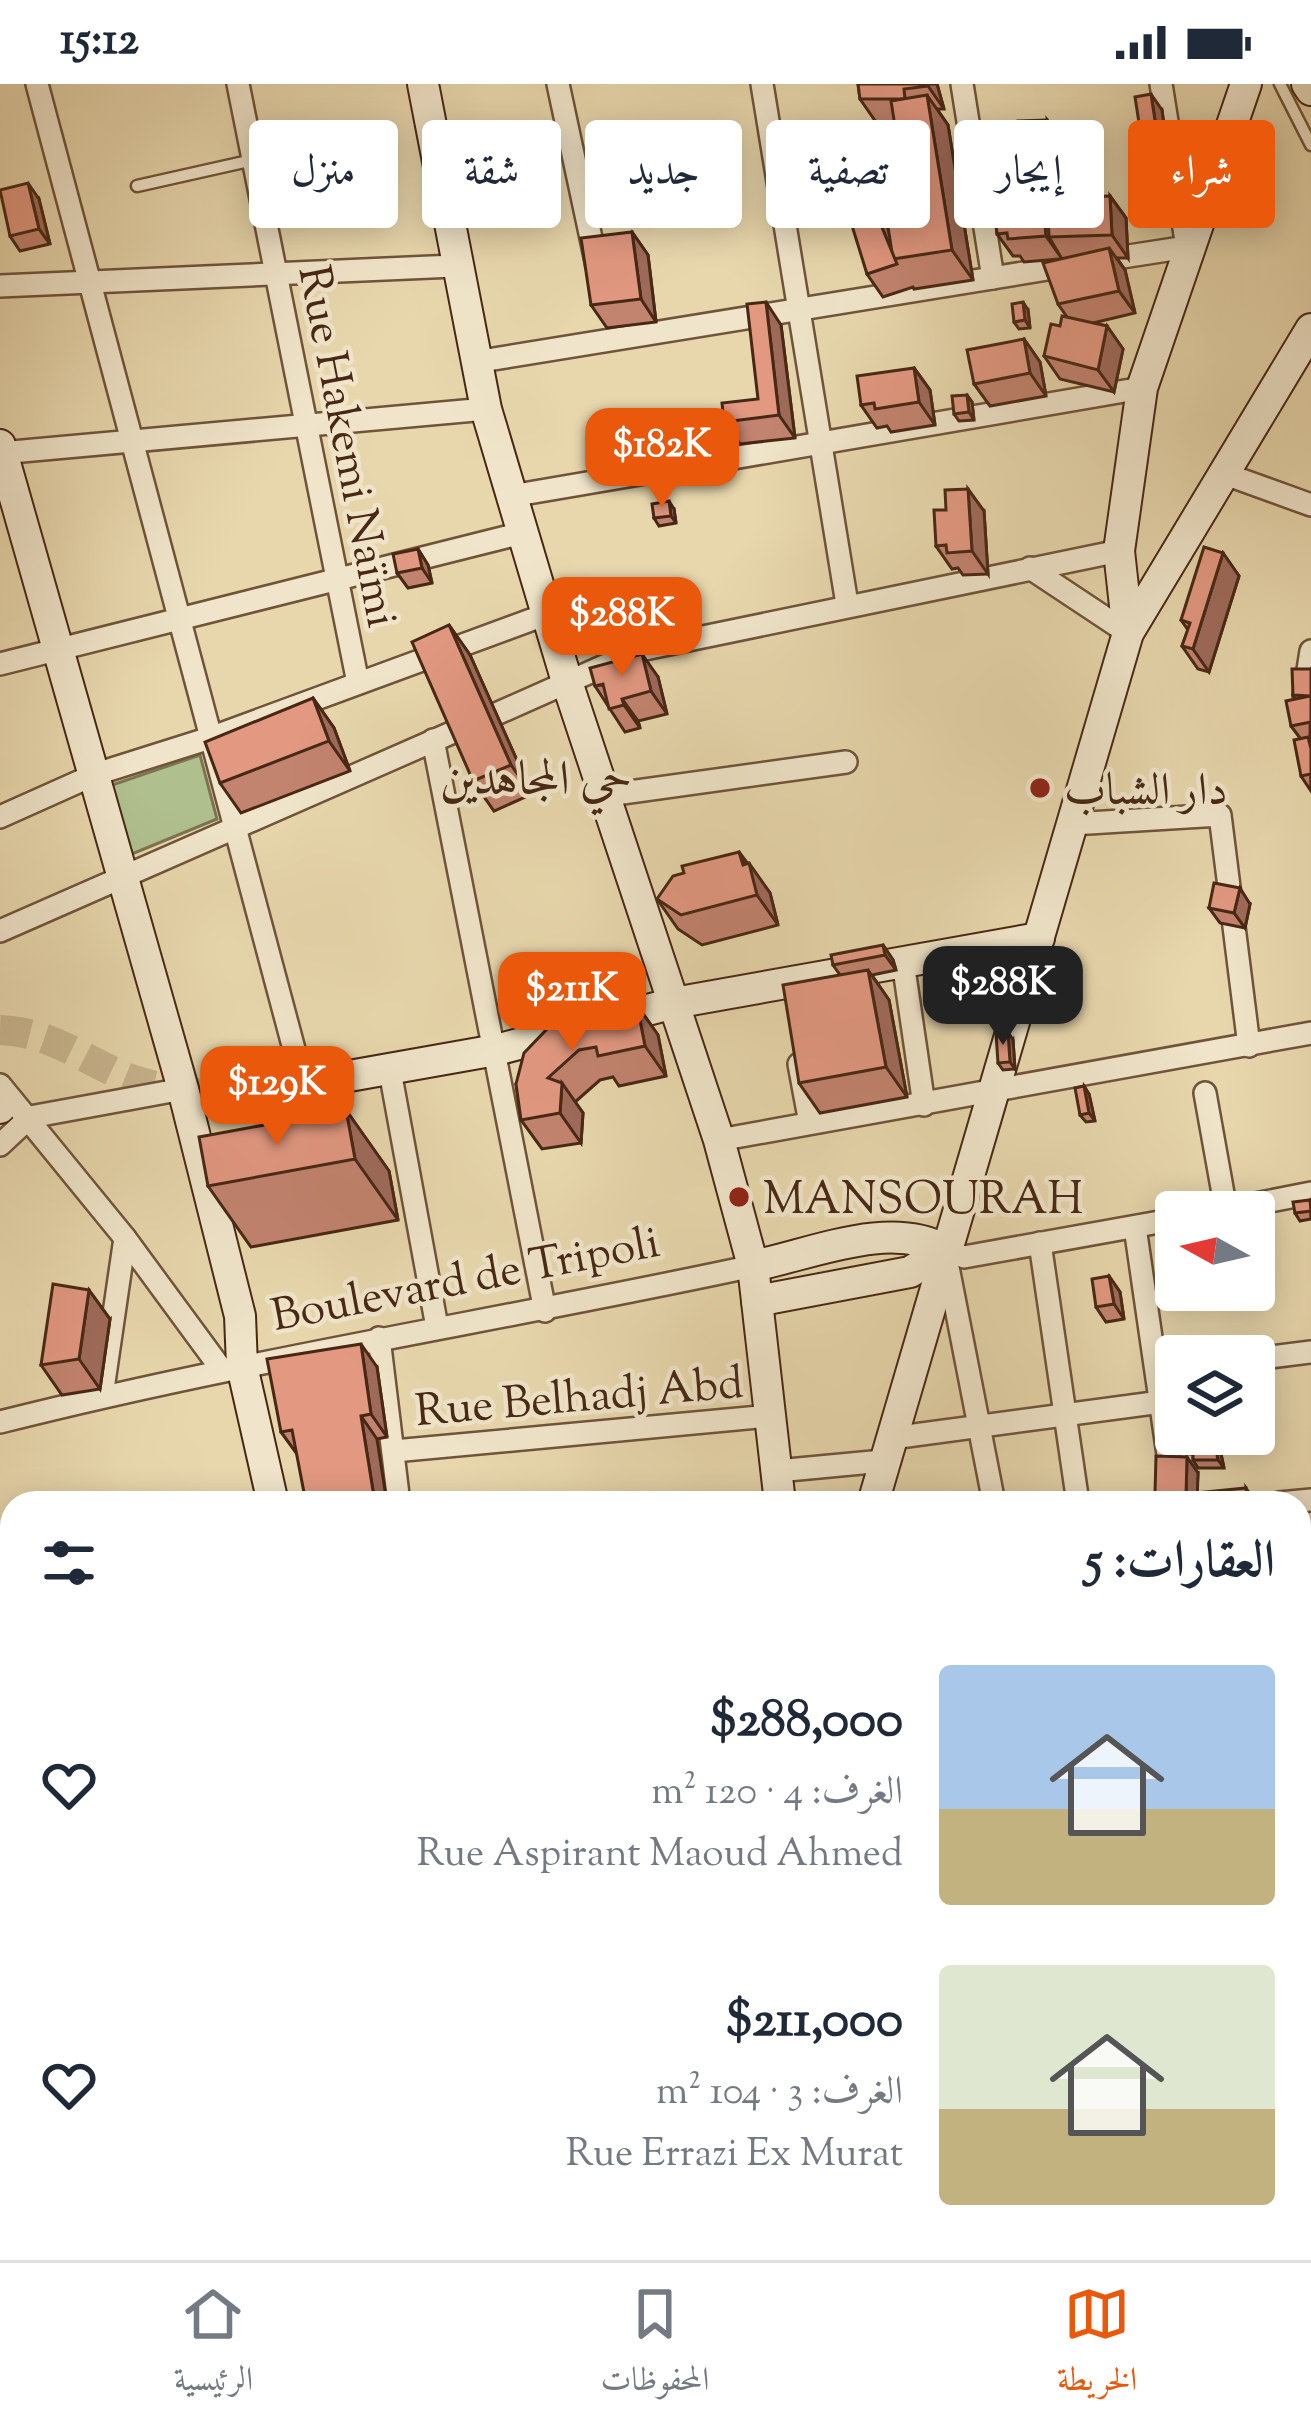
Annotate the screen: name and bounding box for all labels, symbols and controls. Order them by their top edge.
text: 15:12 [60,10,139,75]
chip: منزل [249,120,398,228]
chip: شقة [422,120,561,228]
chip: جديد [585,120,742,228]
chip: تصفية [766,120,930,228]
chip: إيجار [954,120,1104,228]
chip: شراء [1128,120,1275,228]
street label: Rue Hakemi Naïmi [278,261,412,634]
pin: $182K [578,408,746,510]
text: $182K [612,419,712,475]
pin: $288K [538,577,706,679]
text: $288K [569,588,675,644]
district label: حي المجاهدين [440,748,632,817]
place label: دار الشباب [1064,761,1228,826]
marker: دار الشباب [1027,775,1053,801]
pin: $288K [919,946,1087,1048]
pin: $211K [488,952,656,1054]
text: $288K [950,957,1056,1013]
text: $211K [525,963,619,1019]
pin: $129K [193,1046,361,1148]
text: $129K [227,1057,327,1113]
place label: MANSOURAH [763,1170,1083,1235]
marker: MANSOURAH [726,1184,752,1210]
north arrow [1155,1191,1275,1311]
map controls [1155,1191,1275,1455]
street label: Boulevard de Tripoli [266,1213,666,1352]
button: layers [1155,1335,1275,1455]
street label: Rue Belhadj Abd [413,1354,746,1447]
text: العقارات: 5 [1085,1527,1275,1600]
icon: filters [36,1530,102,1596]
text: $288,000 [709,1686,903,1759]
icon: home [1035,1713,1179,1857]
icon: heart [36,1752,102,1818]
text: الغرف: 4 · 120 m² [651,1766,903,1822]
text: Rue Aspirant Maoud Ahmed [417,1828,903,1884]
text: $211,000 [725,1986,903,2059]
icon: home [1035,2013,1179,2157]
icon: heart [36,2052,102,2118]
text: الغرف: 3 · 104 m² [656,2066,903,2122]
text: Rue Errazi Ex Murat [566,2128,903,2184]
tab: الرئيسية [174,2281,253,2411]
tab: المحفوظات [601,2281,709,2411]
tab: الخريطة [1057,2281,1137,2411]

